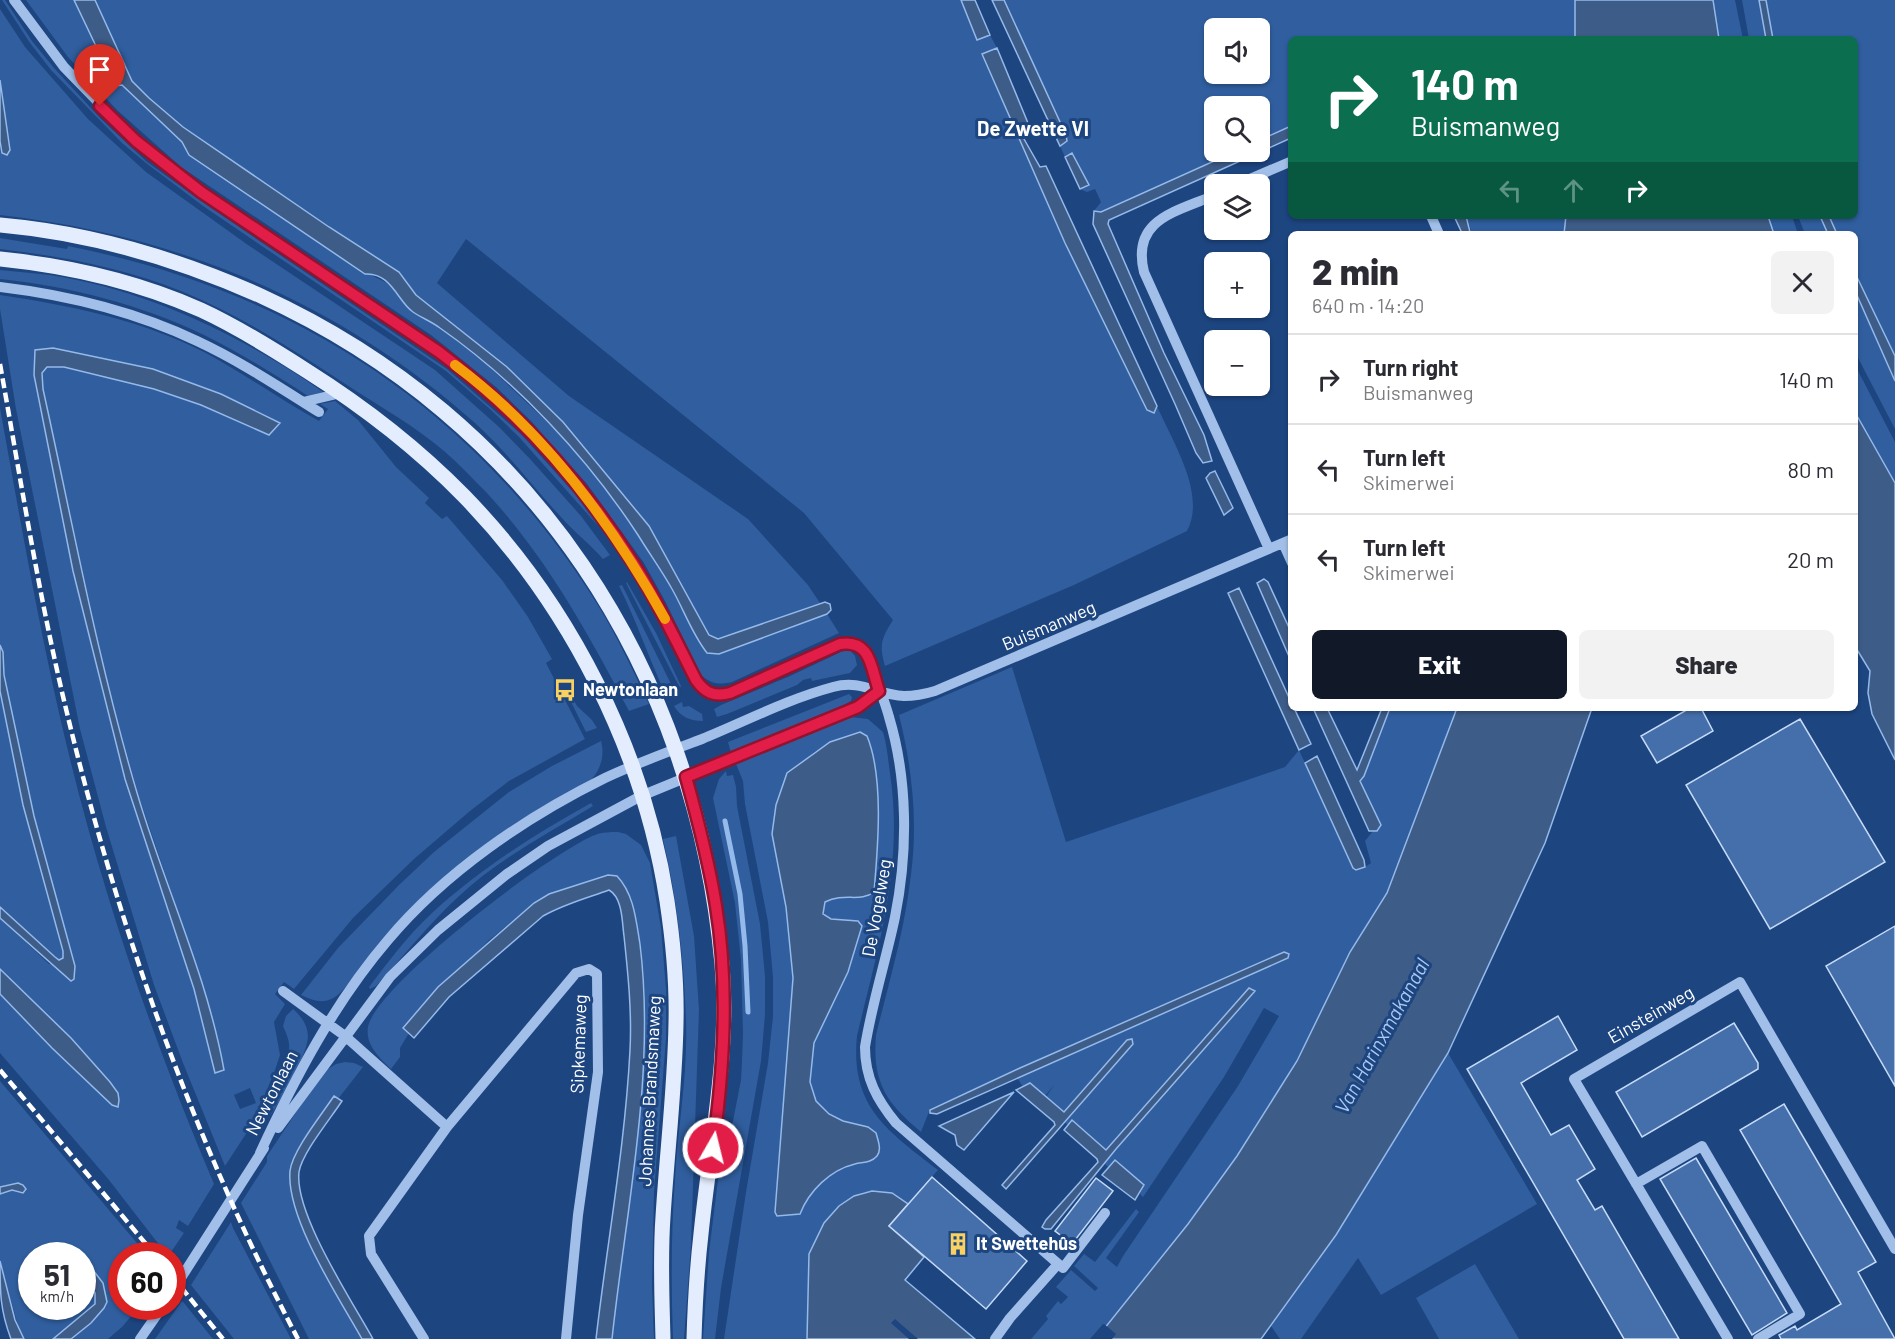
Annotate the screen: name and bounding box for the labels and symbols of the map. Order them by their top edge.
pin [74,44,125,106]
district label: De Zwette VI [977,116,1089,140]
street label: Buismanweg [999,596,1099,655]
bus stop icon: Newtonlaan [552,677,578,703]
place label: Newtonlaan [583,678,678,700]
street label: De Vogelweg [857,857,895,959]
water label: Van Harinxmakanaal [1329,953,1434,1117]
street label: Einsteinweg [1604,981,1697,1048]
street label: Sipkemaweg [565,994,591,1094]
street label: Johannes Brandsmaweg [633,995,665,1187]
street label: Newtonlaan [240,1046,302,1139]
position arrow [681,1116,745,1180]
building icon: It Swettehûs [945,1231,971,1257]
place label: It Swettehûs [976,1232,1077,1254]
speed limit sign: 60 [108,1242,186,1320]

